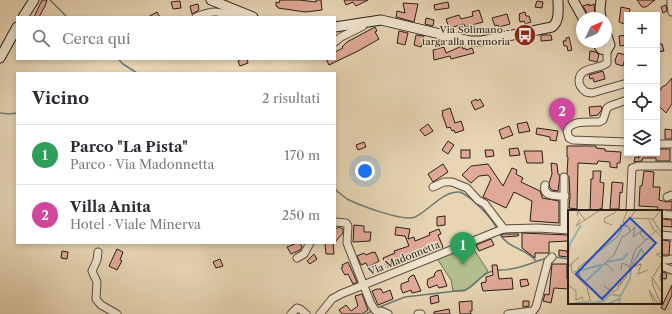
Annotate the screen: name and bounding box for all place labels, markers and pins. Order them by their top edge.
bus stop icon: Via Solimano - targa alla memoria [512,22,538,48]
place label: Via Solimano - targa alla memoria [422,23,511,48]
pin: 2 [549,98,575,131]
pin: 1 [450,232,476,265]

